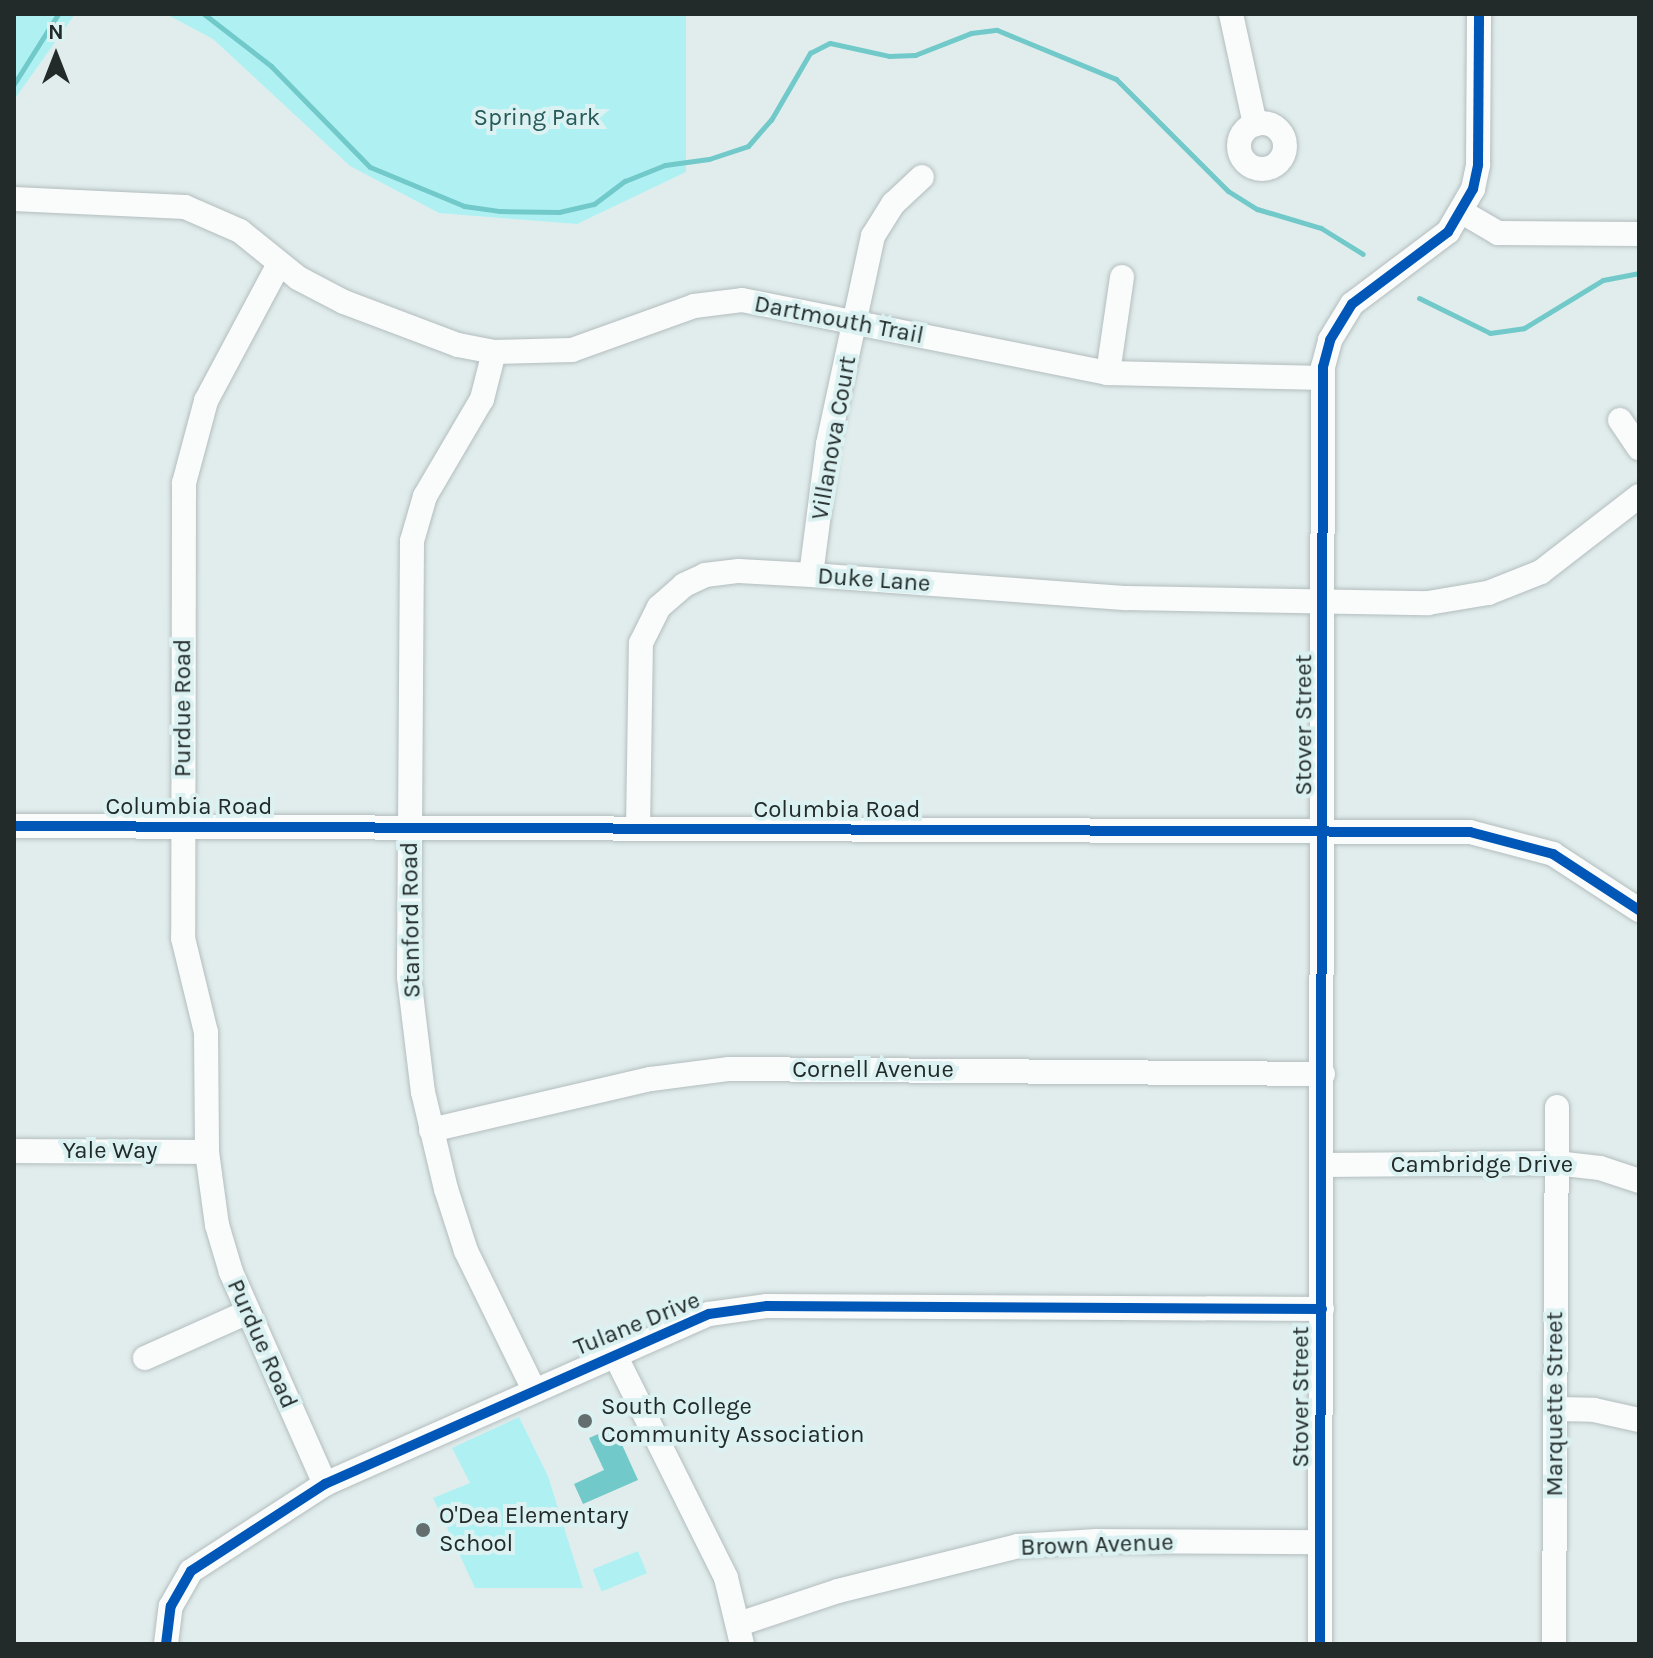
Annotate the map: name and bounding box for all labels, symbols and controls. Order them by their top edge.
north arrow [16,16,96,96]
text: N [48,19,64,45]
park label: Spring Park [474,104,600,132]
street label: Dartmouth Trail [752,289,926,351]
street label: Villanova Court [805,354,863,522]
street label: Duke Lane [817,562,931,598]
street label: Purdue Road [169,639,197,777]
street label: Stover Street [1290,654,1318,796]
street label: Columbia Road [105,793,273,821]
street label: Columbia Road [753,796,921,824]
street label: Stanford Road [395,842,427,998]
street label: Cornell Avenue [792,1056,954,1084]
street label: Yale Way [63,1137,157,1165]
street label: Cambridge Drive [1391,1151,1573,1179]
street label: Purdue Road [221,1275,303,1413]
street label: Tulane Drive [570,1286,704,1362]
street label: Marquette Street [1541,1311,1569,1497]
street label: Stover Street [1287,1326,1315,1468]
place label: South College Community Association [601,1393,864,1449]
marker: South College Community Association [576,1412,594,1430]
place label: O'Dea Elementary School [439,1502,629,1558]
marker: O'Dea Elementary School [414,1521,432,1539]
street label: Brown Avenue [1020,1528,1174,1562]

